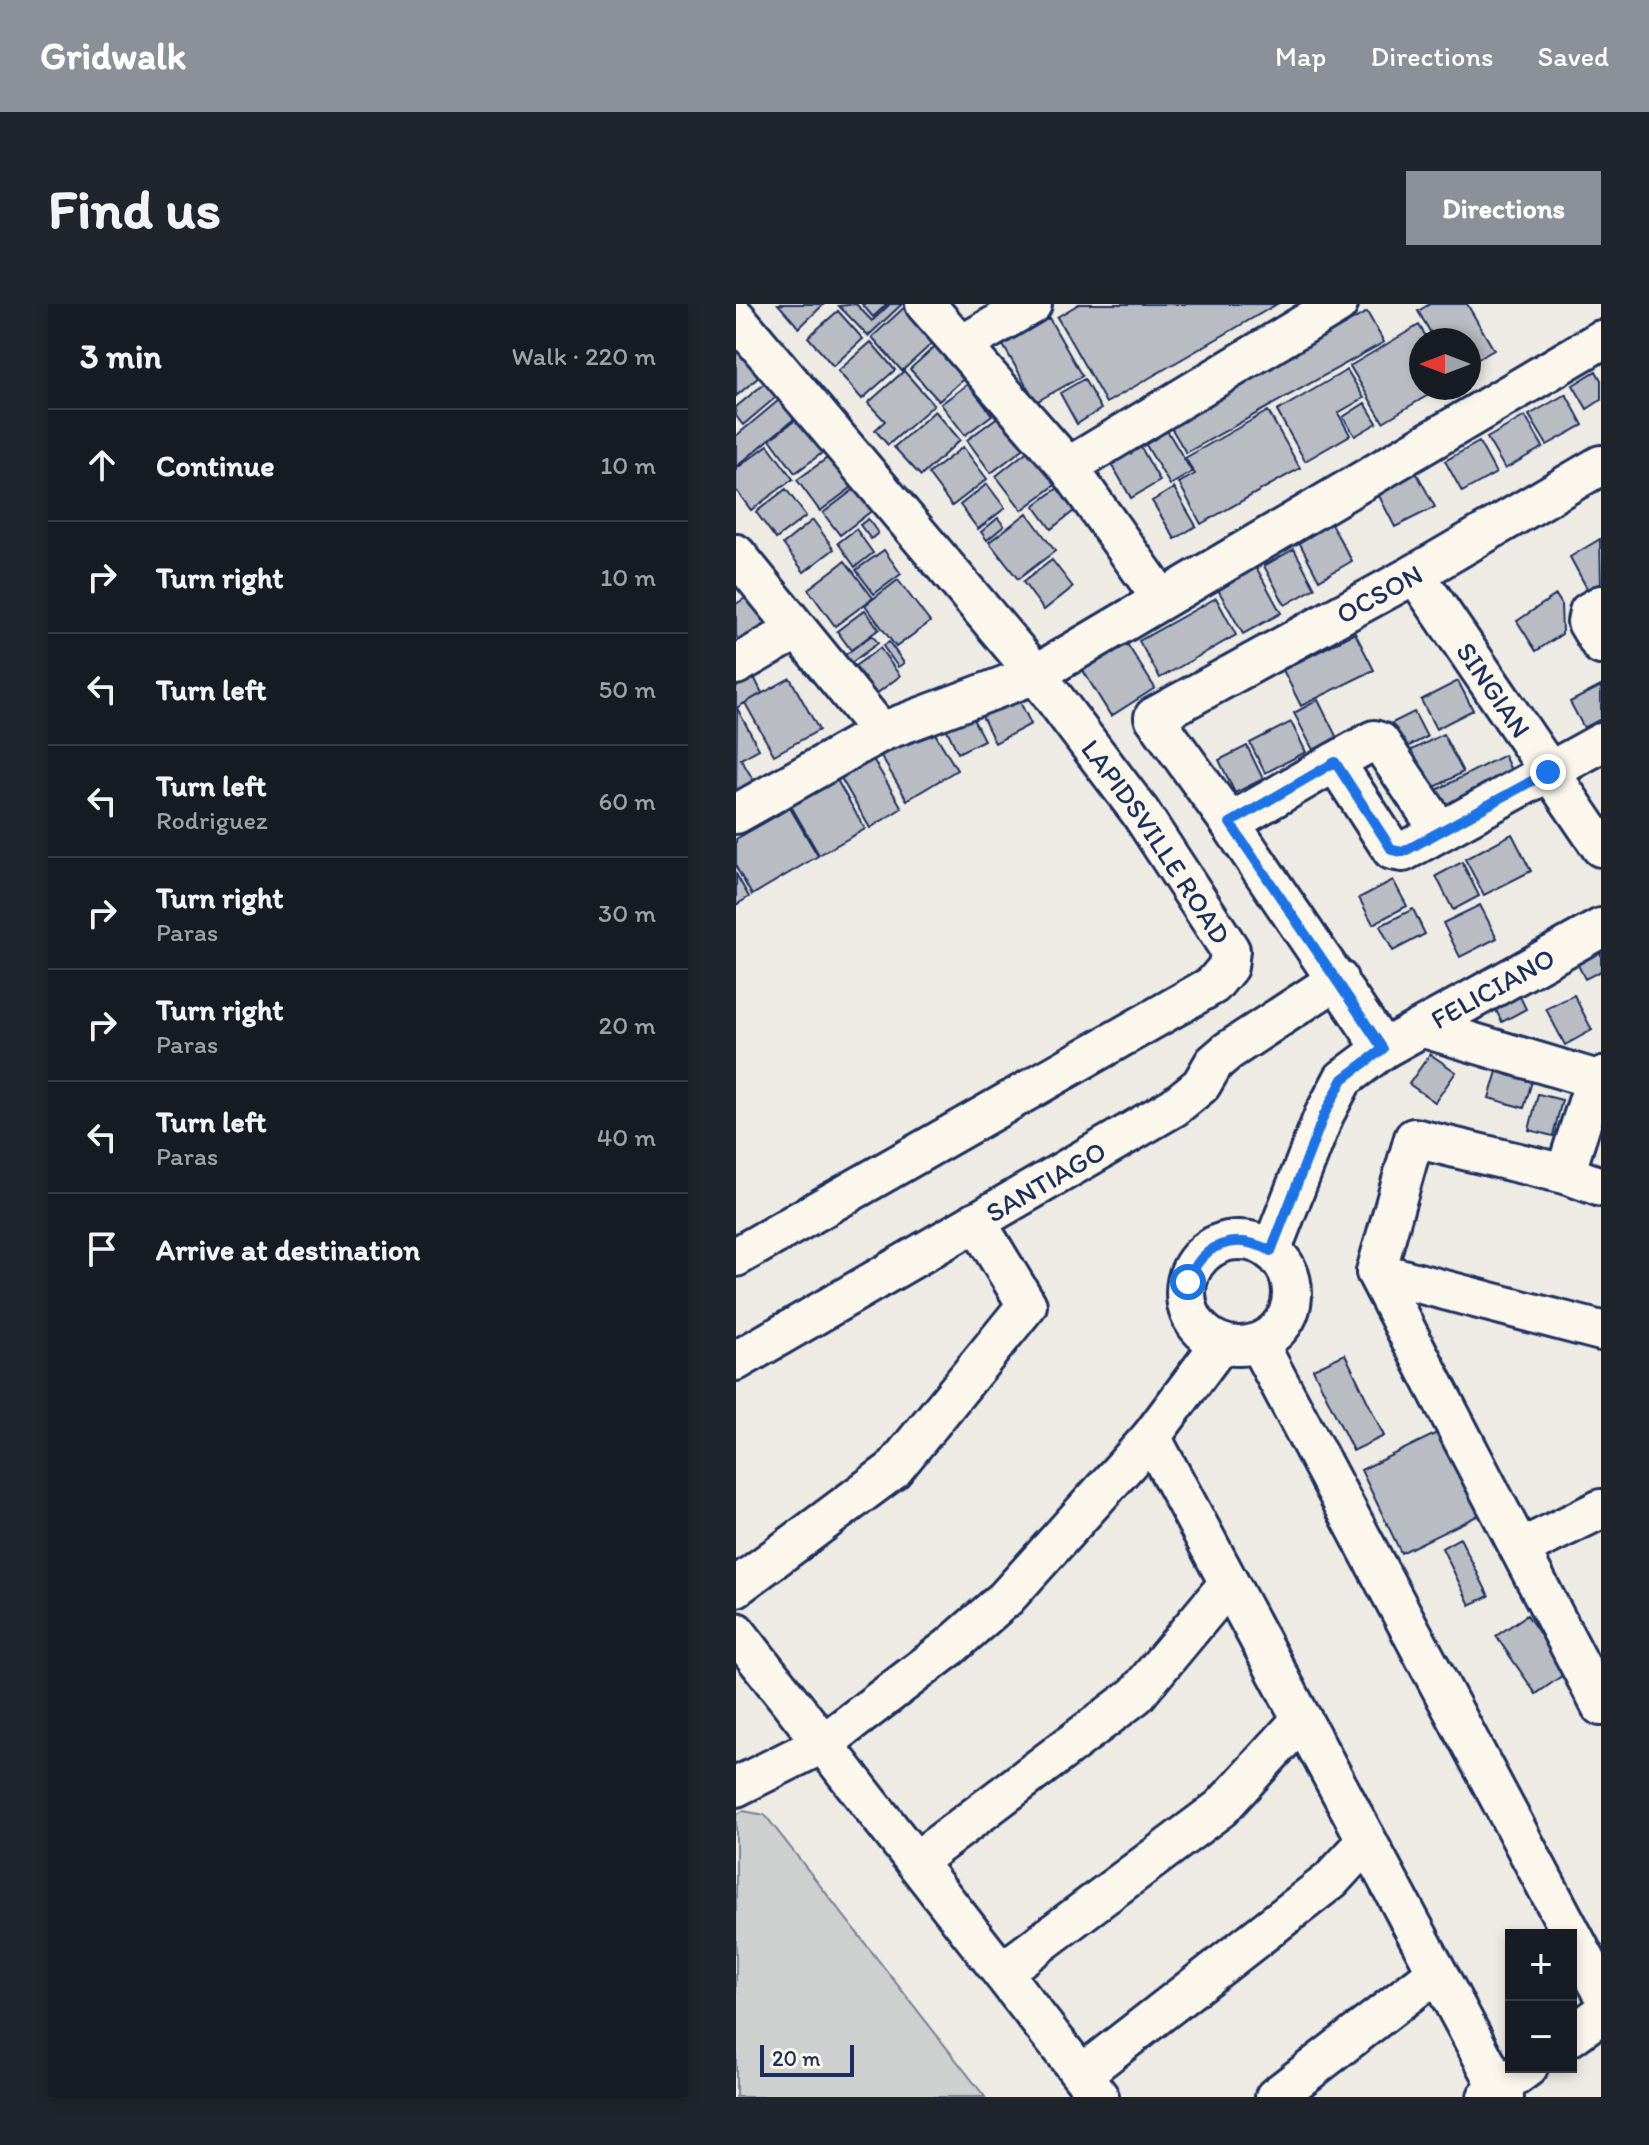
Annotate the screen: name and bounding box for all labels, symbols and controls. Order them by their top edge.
text: Gridwalk [40,33,186,79]
text: Map [1275,39,1326,73]
text: Directions [1370,39,1494,73]
text: Saved [1538,39,1609,73]
button: Directions [1406,171,1601,245]
text: Find us [48,175,221,242]
north arrow [1409,328,1481,400]
text: 3 min [80,336,162,377]
text: Walk · 220 m [512,340,656,372]
icon: ahead [80,443,124,487]
text: Continue [156,447,275,484]
text: 10 m [600,449,656,481]
icon: right [80,555,124,599]
street label: OCSON [1330,556,1428,631]
text: Turn right [156,559,284,596]
text: 10 m [600,561,656,593]
street label: SINGIAN [1449,635,1538,744]
icon: left [80,667,124,711]
text: Turn left [156,671,267,708]
text: 50 m [599,673,656,705]
street label: LAPIDSVILLE ROAD [1074,733,1238,950]
route end [1530,754,1566,790]
text: Turn left [156,767,267,804]
icon: left [80,779,124,823]
text: 60 m [599,785,656,817]
text: Rodriguez [156,804,268,836]
text: Turn right [156,879,284,916]
icon: right [80,891,124,935]
text: 30 m [598,897,656,929]
text: Paras [156,916,218,948]
street label: FELICIANO [1425,940,1561,1036]
text: Turn right [156,991,284,1028]
icon: right [80,1003,124,1047]
text: 20 m [599,1009,656,1041]
text: Paras [156,1028,218,1060]
text: Turn left [156,1103,267,1140]
icon: left [80,1115,124,1159]
text: 40 m [597,1121,656,1153]
street label: SANTIAGO [980,1133,1112,1230]
text: Paras [156,1140,218,1172]
icon: arrive [80,1227,124,1271]
text: Arrive at destination [156,1231,420,1268]
route start [1170,1264,1206,1300]
map controls [1505,1929,1577,2073]
button: + [1505,1929,1577,2001]
button: − [1505,2001,1577,2073]
scale bar [760,2041,854,2077]
text: 20 m [772,2045,821,2072]

